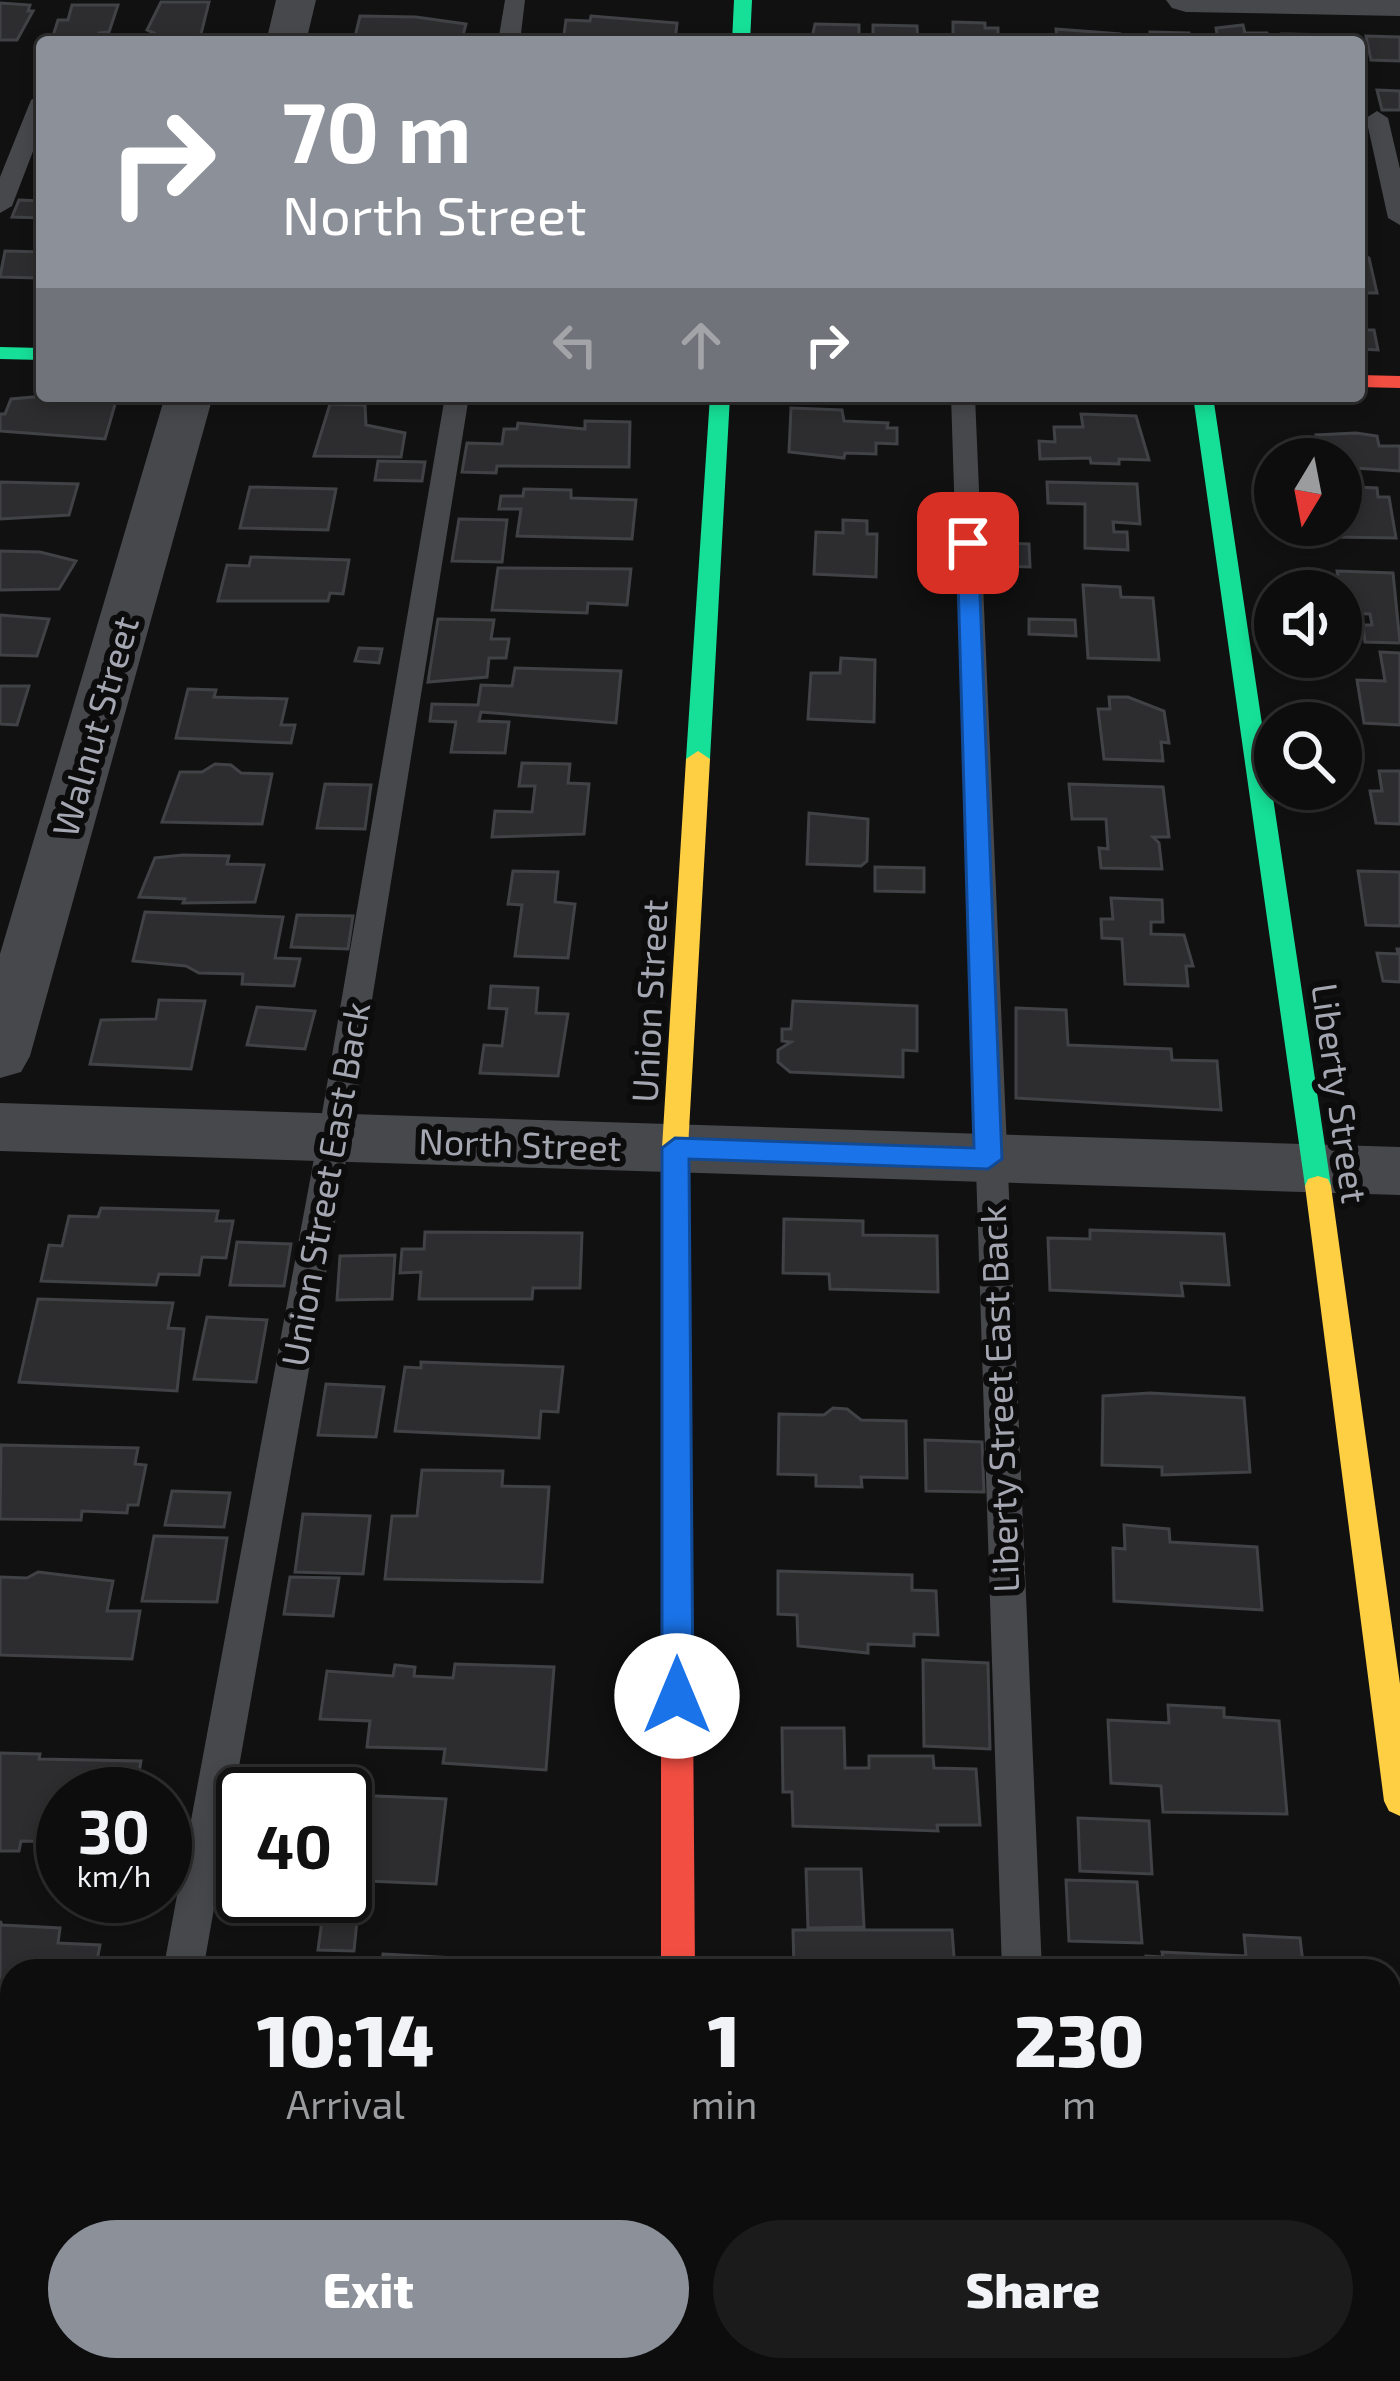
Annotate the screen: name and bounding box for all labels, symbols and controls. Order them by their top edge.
text: 70 m [282,79,472,180]
icon: right [84,84,240,240]
text: North Street [282,181,586,246]
icon: left [542,312,608,378]
icon: ahead [668,312,734,378]
icon: right [794,312,860,378]
north arrow [1254,438,1362,546]
map controls [1254,438,1362,810]
pin [917,492,1019,594]
icon: arrive [935,510,1001,576]
button: sound [1254,570,1362,678]
street label: Walnut Street [42,611,146,841]
button: search [1254,702,1362,810]
street label: Union Street [621,898,675,1104]
street label: Liberty Street [1304,980,1378,1206]
street label: Union Street East Back [271,998,377,1370]
street label: North Street [418,1118,622,1168]
street label: Liberty Street East Back [970,1204,1026,1594]
position arrow [614,1633,740,1759]
speed limit sign: 40 [216,1767,372,1923]
text: 30 [78,1794,150,1866]
text: km/h [77,1857,151,1893]
text: 10:14 [257,1995,434,2081]
text: 1 [708,1995,740,2081]
text: 230 [1014,1995,1144,2081]
text: Arrival [286,2080,405,2127]
text: min [691,2080,757,2127]
text: m [1062,2080,1096,2127]
button: Exit [48,2220,689,2358]
button: Share [713,2220,1353,2358]

